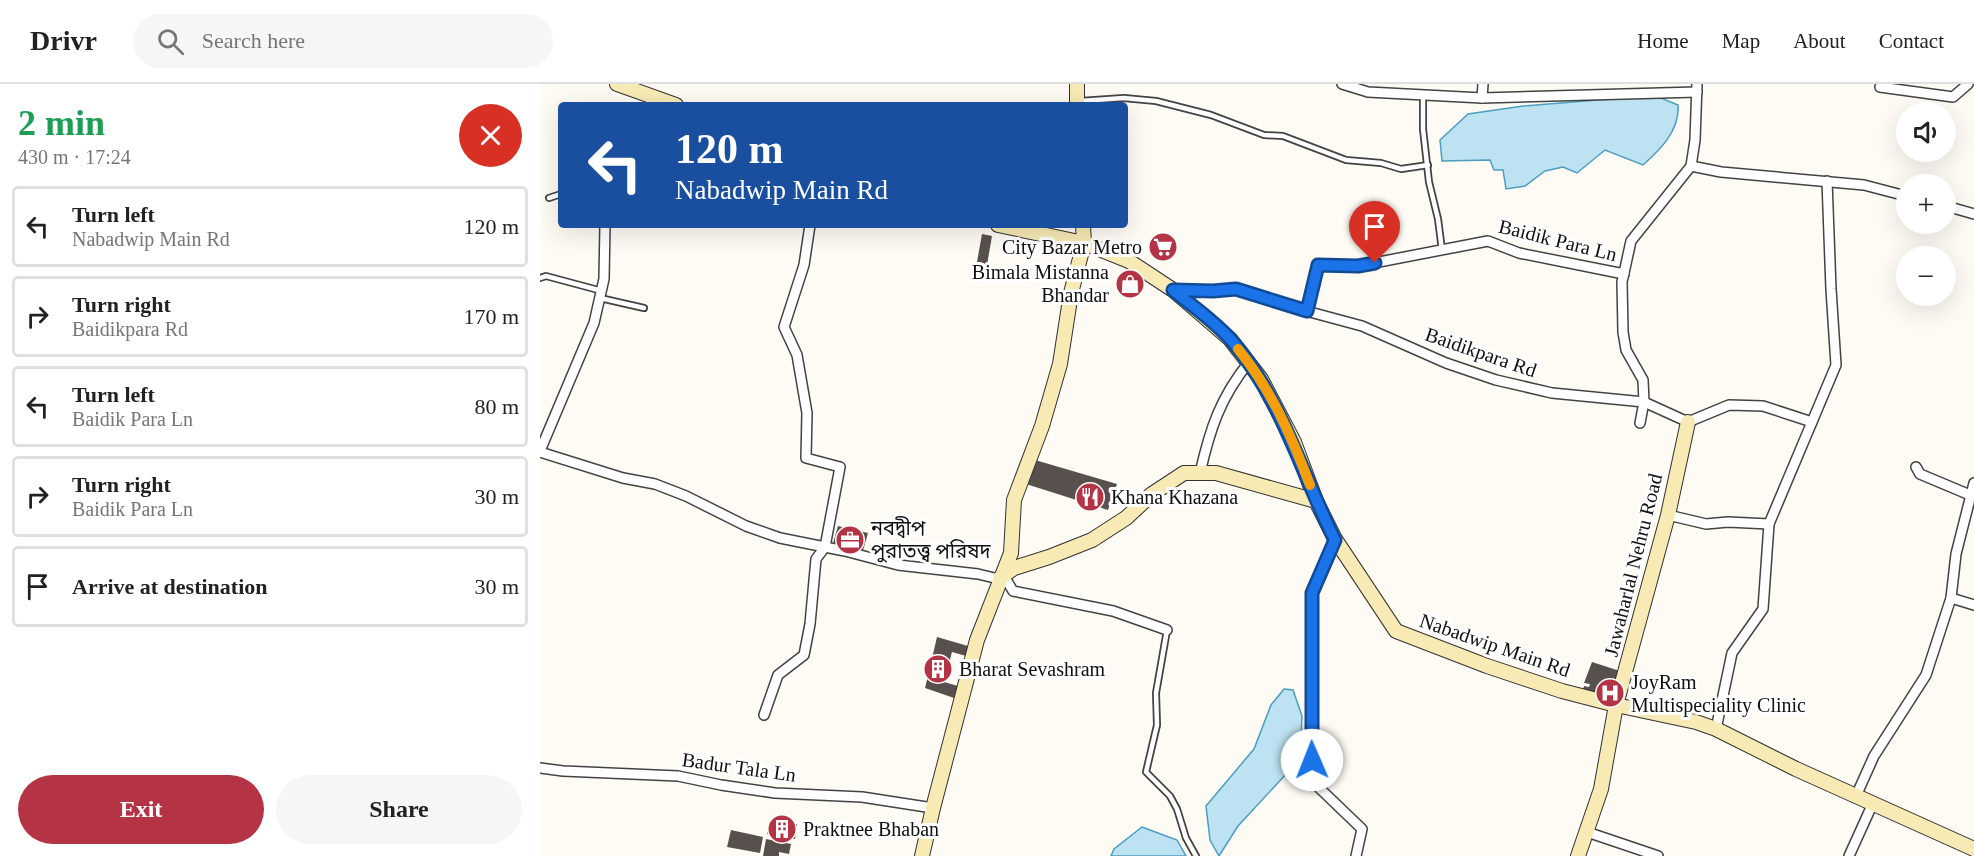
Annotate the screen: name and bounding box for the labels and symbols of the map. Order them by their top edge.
pin [1349,201,1400,263]
street label: Baidik Para Ln [1497,215,1619,265]
supermarket icon: City Bazar Metro [1147,231,1179,263]
place label: City Bazar Metro [1002,236,1142,259]
place label: Bimala Mistanna Bhandar [972,261,1109,306]
shop icon: Bimala Mistanna Bhandar [1114,268,1146,300]
street label: Baidikpara Rd [1422,323,1539,382]
street label: Jawaharlal Nehru Road [1600,471,1666,659]
restaurant icon: Khana Khazana [1074,481,1106,513]
place label: Khana Khazana [1111,486,1238,508]
place label: নবদ্বীপ পুরাতত্ত্ব পরিষদ [870,516,992,563]
office icon: নবদ্বীপ পুরাতত্ত্ব পরিষদ [834,524,866,556]
street label: Nabadwip Main Rd [1417,609,1573,682]
building icon: Bharat Sevashram [922,653,954,685]
place label: Bharat Sevashram [959,658,1106,680]
place label: JoyRam Multispeciality Clinic [1631,671,1806,717]
hospital icon: JoyRam Multispeciality Clinic [1594,677,1626,709]
position arrow [1280,728,1344,792]
street label: Badur Tala Ln [681,748,797,786]
building icon: Praktnee Bhaban [766,813,798,845]
place label: Praktnee Bhaban [803,818,939,840]

